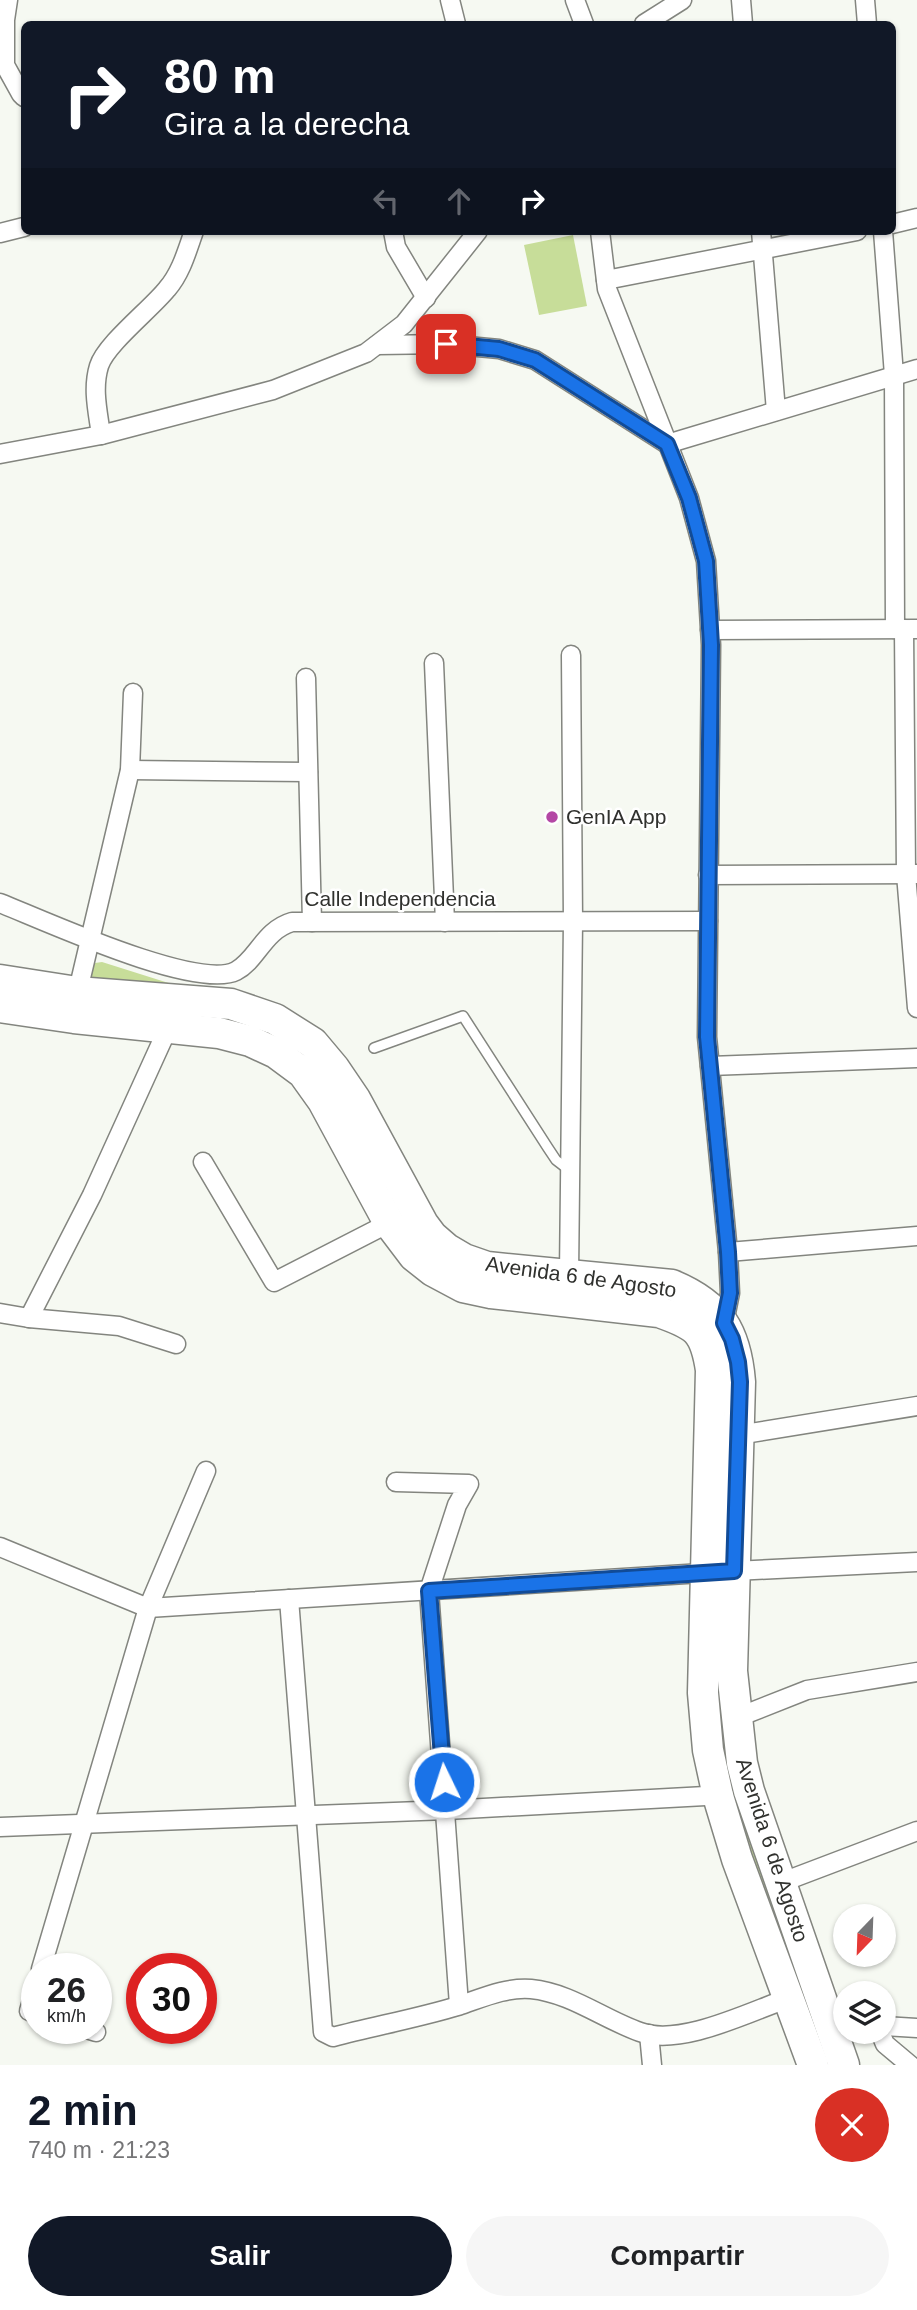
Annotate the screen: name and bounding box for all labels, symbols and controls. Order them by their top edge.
icon: right [49,49,140,140]
text: 80 m [164,49,276,103]
text: Gira a la derecha [164,106,409,142]
icon: left [367,182,405,220]
icon: ahead [440,182,478,220]
icon: right [513,182,551,220]
pin [416,314,476,374]
icon: arrive [427,325,465,363]
place label: GenIA App [566,805,666,828]
marker: GenIA App [544,809,560,825]
street label: Calle Independencia [304,887,496,910]
street label: Avenida 6 de Agosto [484,1252,678,1301]
position arrow [407,1745,481,1819]
street label: Avenida 6 de Agosto [732,1755,813,1945]
north arrow [833,1904,896,1967]
map controls [833,1904,896,2044]
speed limit sign: 30 [126,1953,217,2044]
text: 26 [47,1970,86,2009]
button: layers [833,1981,896,2044]
text: km/h [47,2006,86,2026]
text: 2 min [28,2087,138,2134]
button: close [815,2088,889,2162]
text: 740 m · 21:23 [28,2137,170,2163]
button: Salir [28,2216,452,2296]
button: Compartir [466,2216,889,2296]

